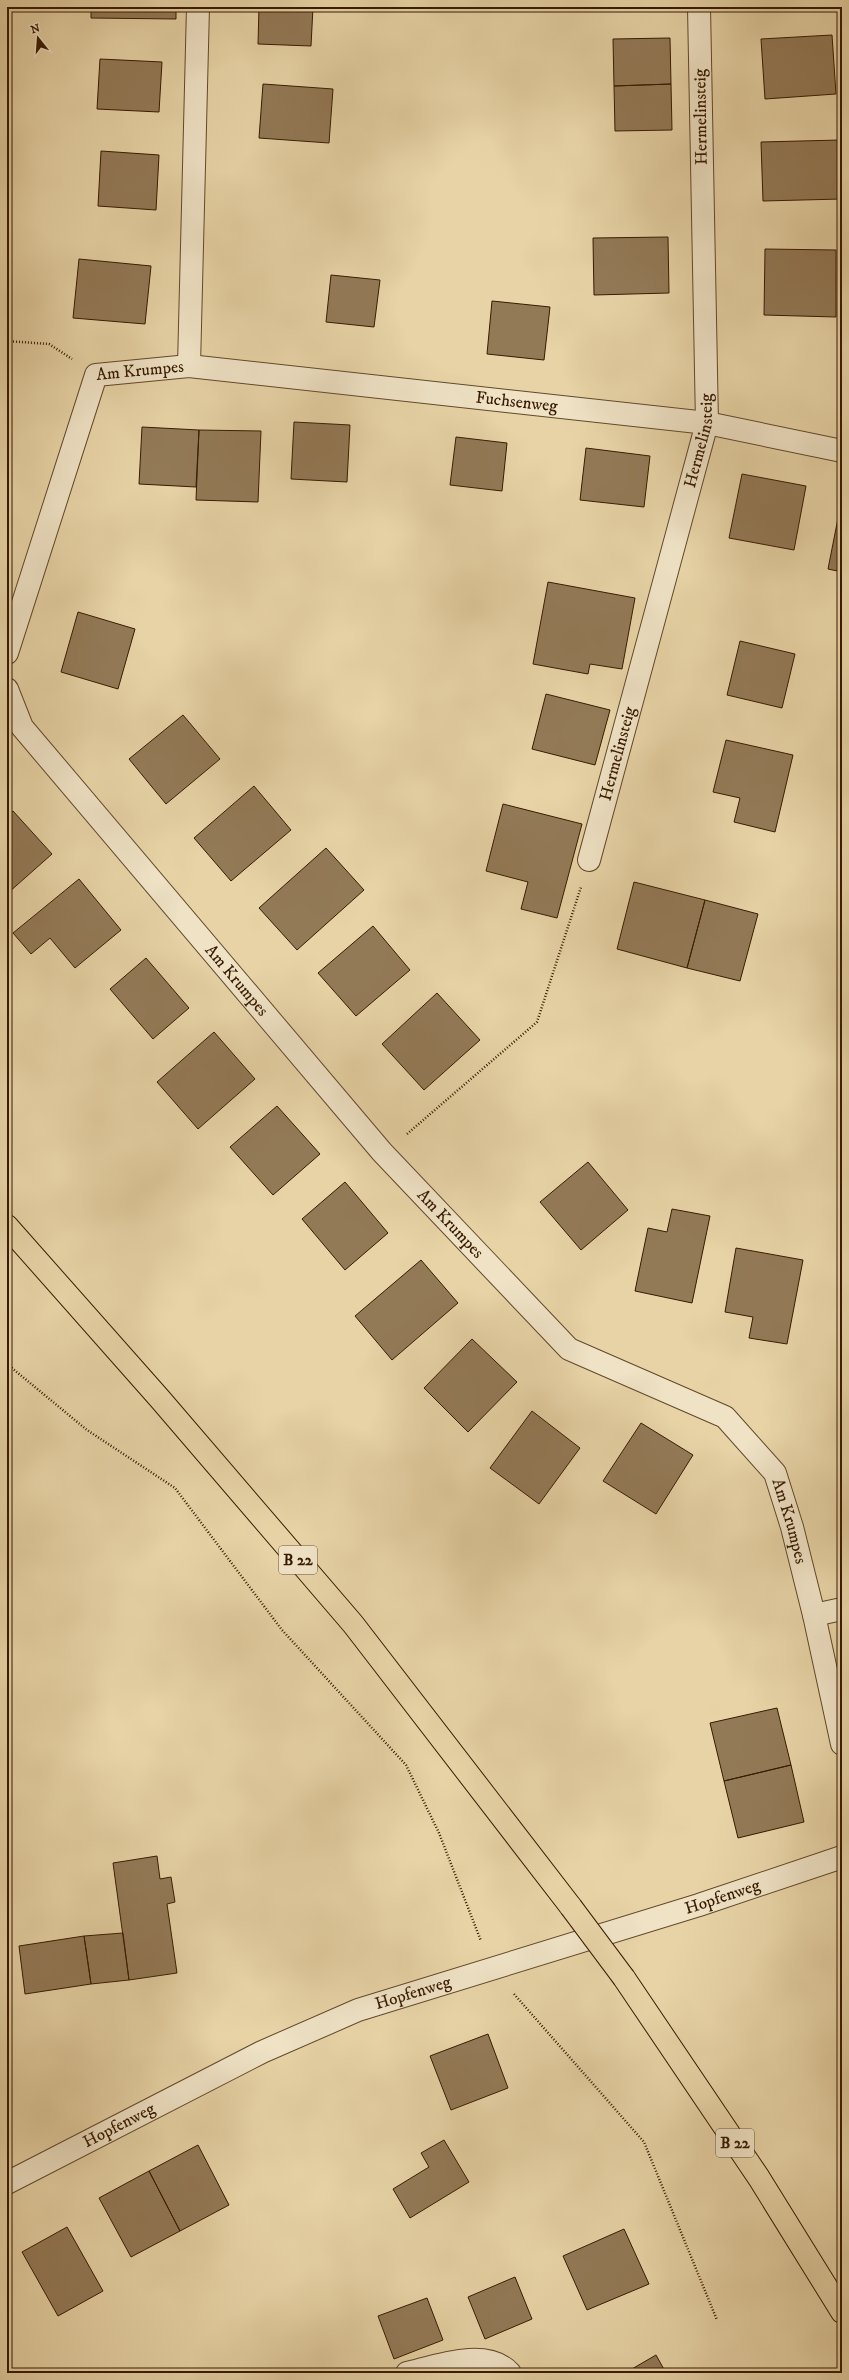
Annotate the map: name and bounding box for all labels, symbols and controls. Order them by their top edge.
north arrow [18,18,58,58]
text: N [29,21,42,37]
street label: Hermelinsteig [689,68,713,165]
street label: Am Krumpes [95,356,185,386]
street label: Fuchsenweg [475,387,559,418]
street label: Hermelinsteig [679,393,718,490]
street label: Hermelinsteig [594,704,641,803]
street label: Am Krumpes [200,940,274,1021]
street label: Am Krumpes [412,1185,489,1264]
street label: Am Krumpes [766,1476,812,1566]
road number: B 22 [279,1546,317,1574]
street label: Hopfenweg [682,1874,764,1920]
street label: Hopfenweg [372,1971,454,2015]
street label: Hopfenweg [79,2097,160,2153]
road number: B 22 [716,2129,754,2157]

